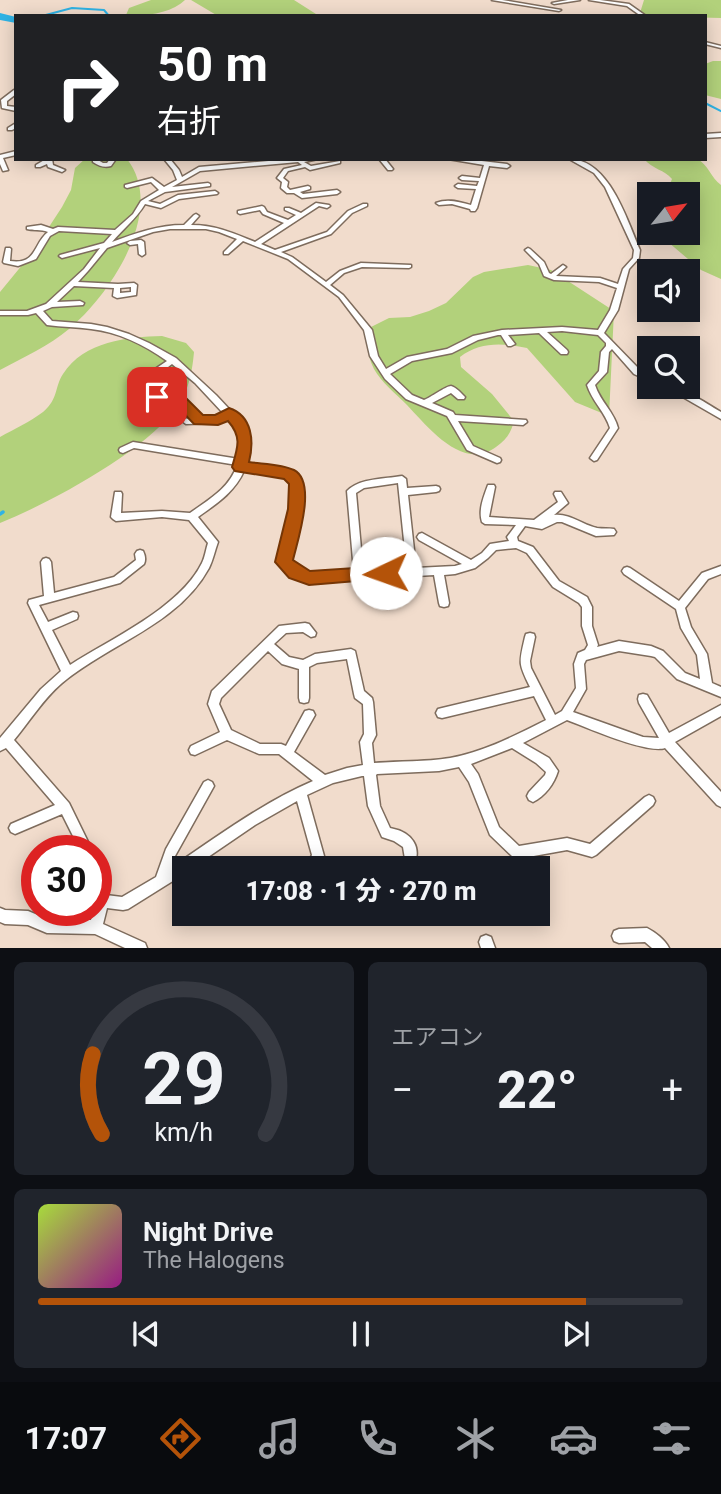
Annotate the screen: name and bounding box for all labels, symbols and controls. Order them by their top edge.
text: 50 m [157,36,268,93]
icon: right [42,42,133,133]
text: 右折 [157,102,221,140]
north arrow [637,182,700,245]
map controls [637,182,700,399]
button: sound [637,259,700,322]
button: search [637,336,700,399]
pin [127,367,187,427]
icon: arrive [138,378,176,416]
position arrow [349,536,423,610]
speed limit sign: 30 [21,835,112,926]
text: 17:08 · 1 分 · 270 m [245,876,477,906]
text: エアコン [392,1024,484,1051]
text: 29 [142,1037,226,1123]
text: 22° [497,1060,578,1121]
text: − [392,1068,413,1112]
text: + [661,1068,683,1112]
text: km/h [154,1118,213,1147]
text: Night Drive [143,1217,273,1247]
text: The Halogens [143,1247,285,1274]
icon: previous [127,1315,165,1353]
icon: pause [342,1315,380,1353]
icon: next [557,1315,595,1353]
icon: directions [156,1414,205,1463]
icon: music [255,1414,304,1463]
icon: phone [353,1414,402,1463]
icon: climate [451,1414,500,1463]
icon: car [549,1414,598,1463]
icon: filters [647,1414,696,1463]
text: 17:07 [25,1419,107,1457]

